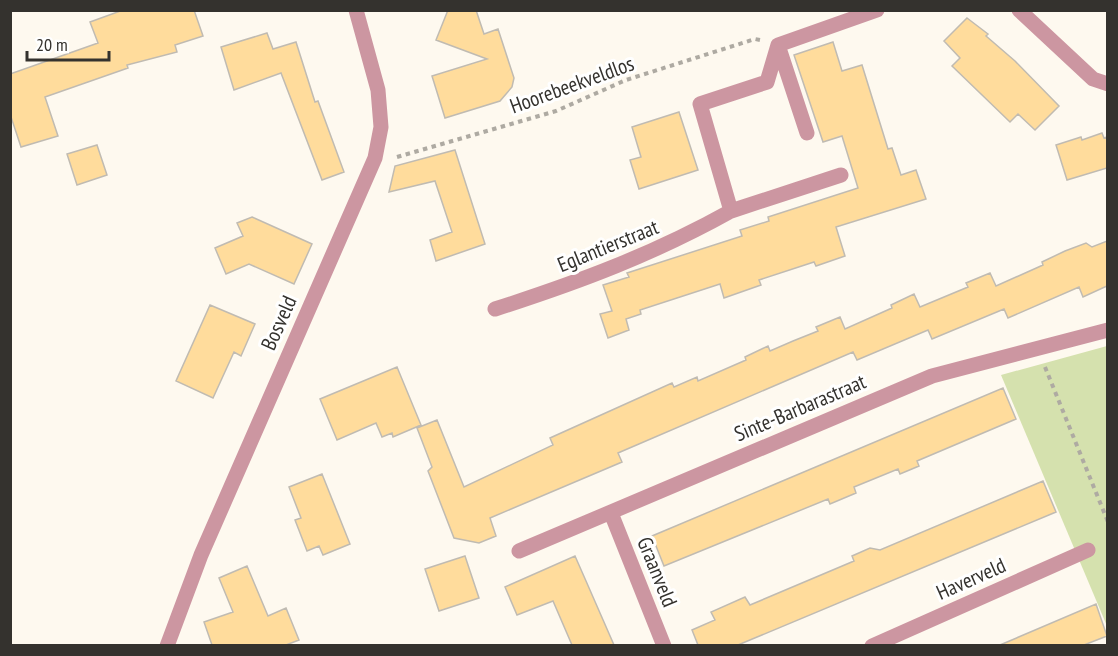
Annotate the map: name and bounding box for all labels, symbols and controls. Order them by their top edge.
scale bar [27,24,110,62]
text: 20 m [36,33,68,56]
street label: Hoorebeekveldlos [506,50,638,119]
street label: Eglantierstraat [553,213,662,278]
street label: Bosveld [255,291,302,354]
street label: Sinte-Barbarastraat [730,368,870,447]
street label: Graanveld [631,533,684,611]
street label: Haverveld [932,551,1010,606]

